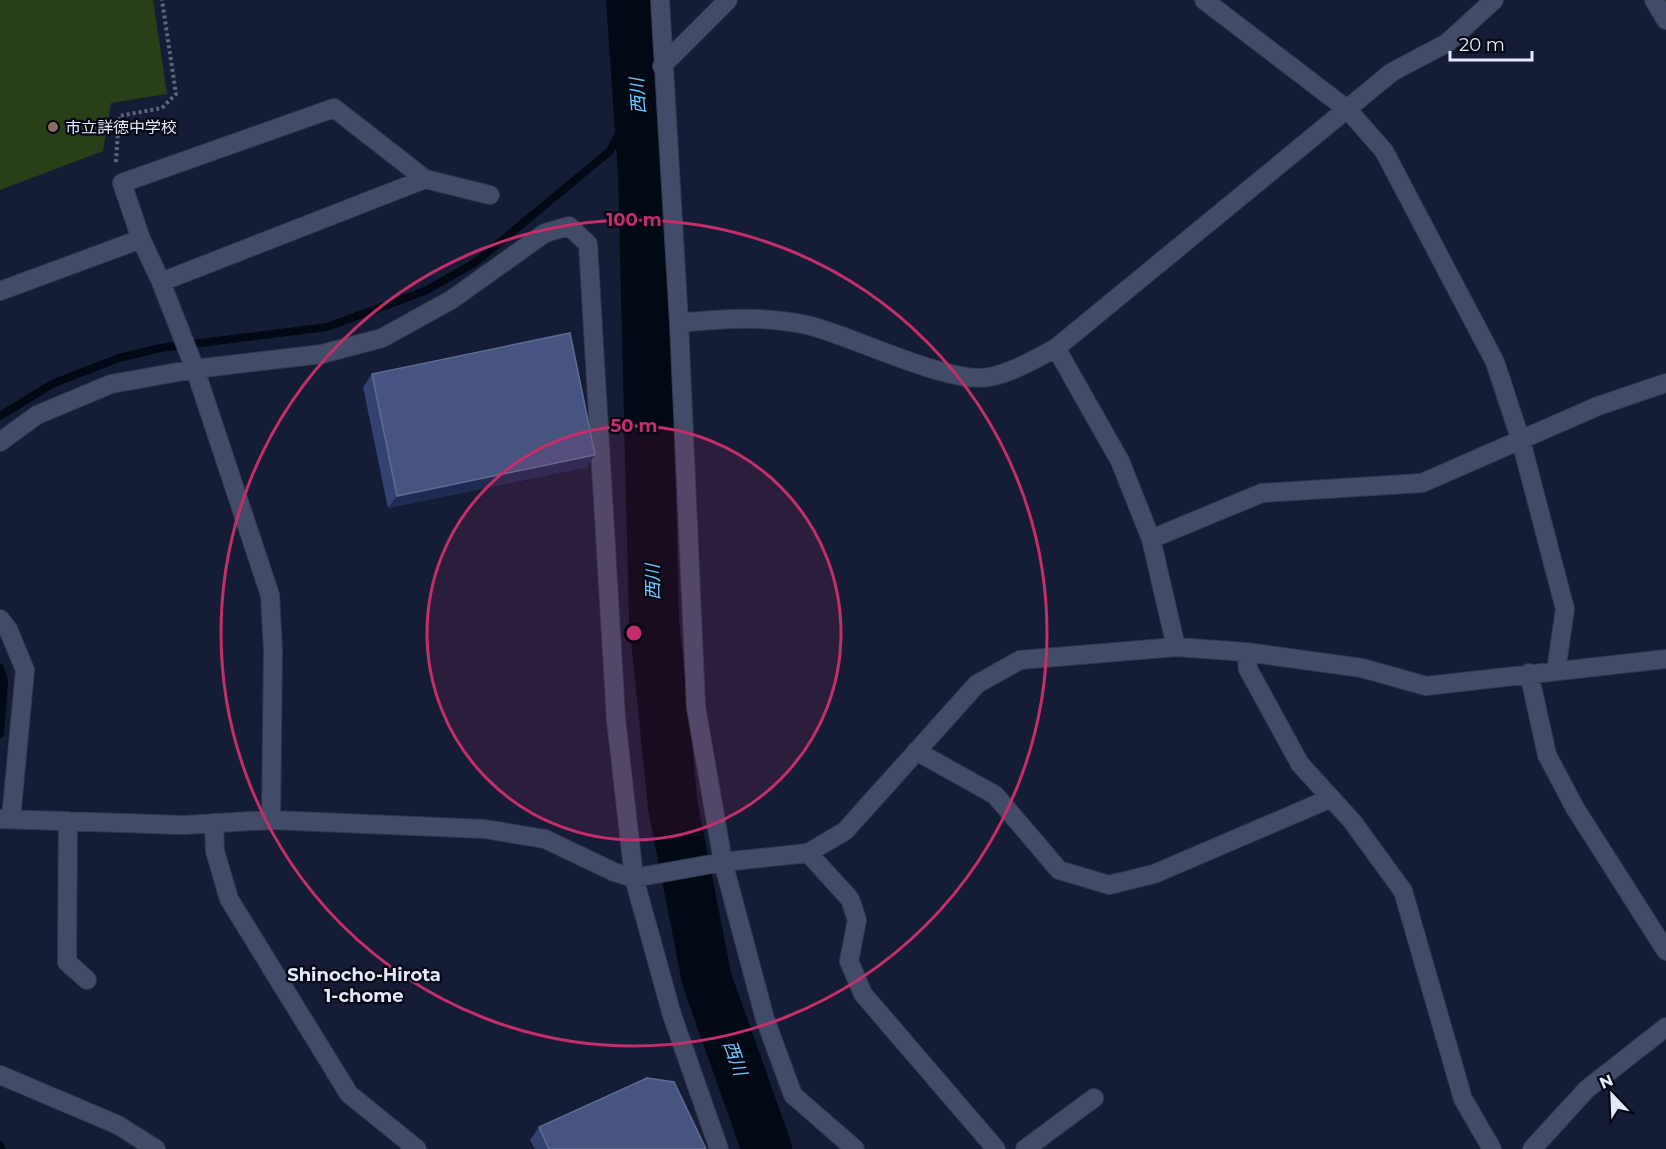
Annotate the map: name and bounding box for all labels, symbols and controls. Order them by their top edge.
scale bar [1450,24,1532,62]
text: 20 m [1459,34,1505,56]
water label: 西川 [626,75,650,115]
place label: 市立詳徳中学校 [65,118,177,137]
marker: 市立詳徳中学校 [46,120,60,134]
text: 100 m [606,209,662,231]
text: 50 m [611,415,657,437]
water label: 西川 [642,562,664,600]
centre of rings [624,623,644,643]
district label: Shinocho-Hirota 1-chome [287,964,441,1007]
water label: 西川 [719,1037,752,1081]
north arrow [1582,1065,1642,1125]
text: N [1597,1070,1616,1093]

